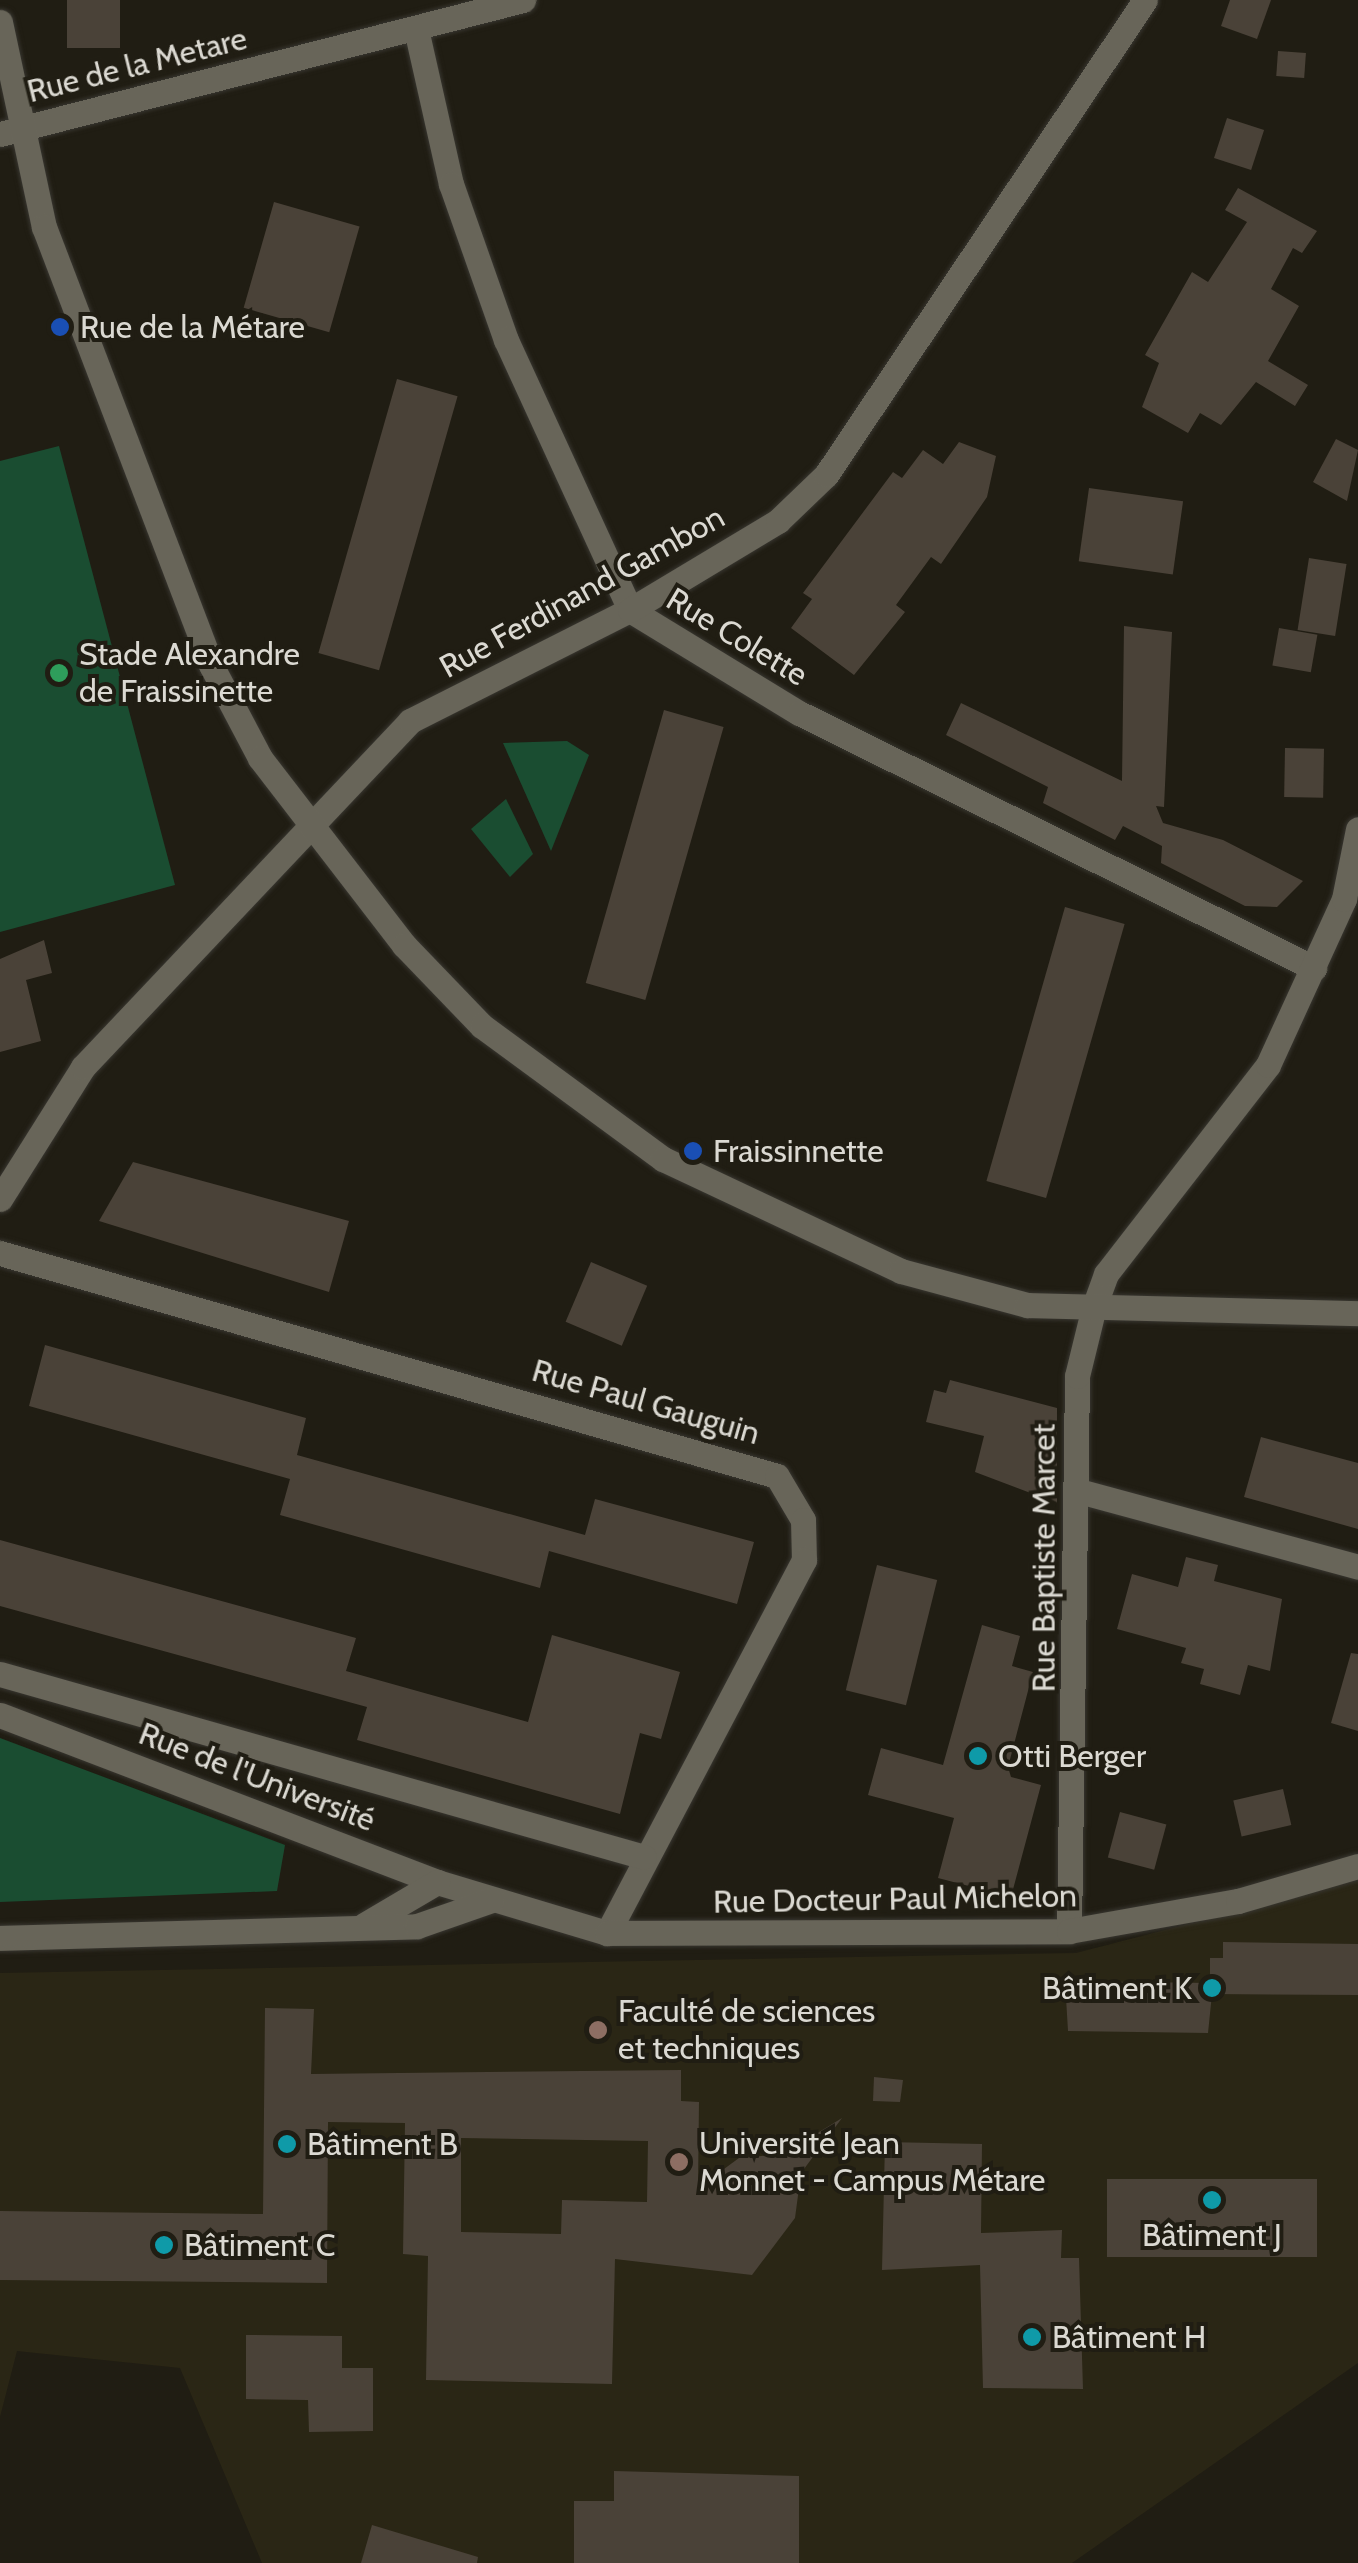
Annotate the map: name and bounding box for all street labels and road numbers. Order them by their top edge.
street label: Rue de la Metare [23,19,251,111]
street label: Rue Ferdinand Gambon [433,498,731,686]
street label: Rue Colette [660,580,814,694]
street label: Rue Paul Gauguin [528,1351,764,1453]
street label: Rue Baptiste Marcet [1025,1424,1063,1692]
street label: Rue de l'Université [134,1714,380,1840]
street label: Rue Docteur Paul Michelon [713,1877,1077,1921]

